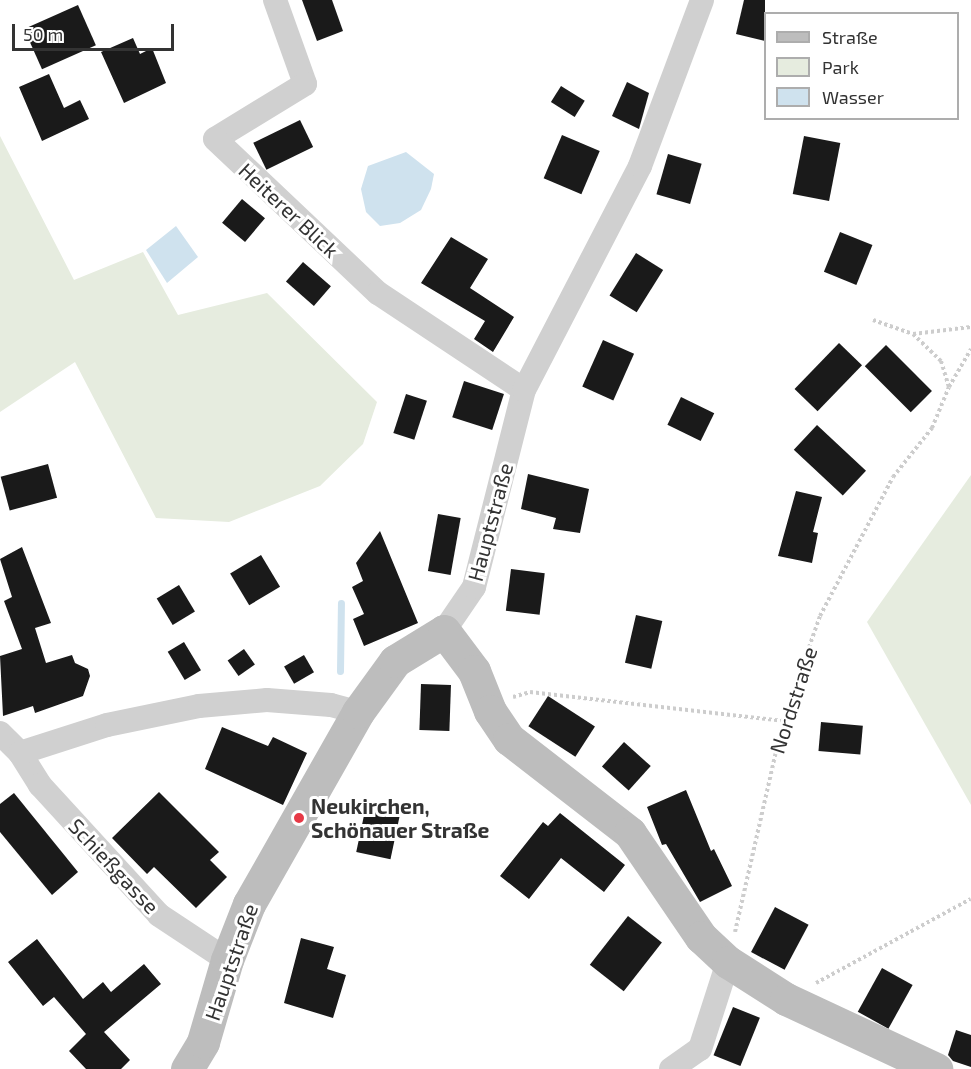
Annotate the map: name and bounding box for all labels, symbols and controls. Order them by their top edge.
scale bar [15,12,177,50]
legend [764,12,959,120]
text: 50 m [23,23,63,45]
text: Straße [822,26,878,48]
text: Park [822,56,859,78]
text: Wasser [822,86,884,108]
street label: Heiterer Blick [234,157,344,263]
street label: Hauptstraße [462,460,518,584]
street label: Nordstraße [764,643,822,757]
place label: Neukirchen, Schönauer Straße [311,793,490,843]
marker: Neukirchen, Schönauer Straße [292,811,306,825]
street label: Schießgasse [64,813,164,919]
street label: Hauptstraße [199,900,263,1024]

